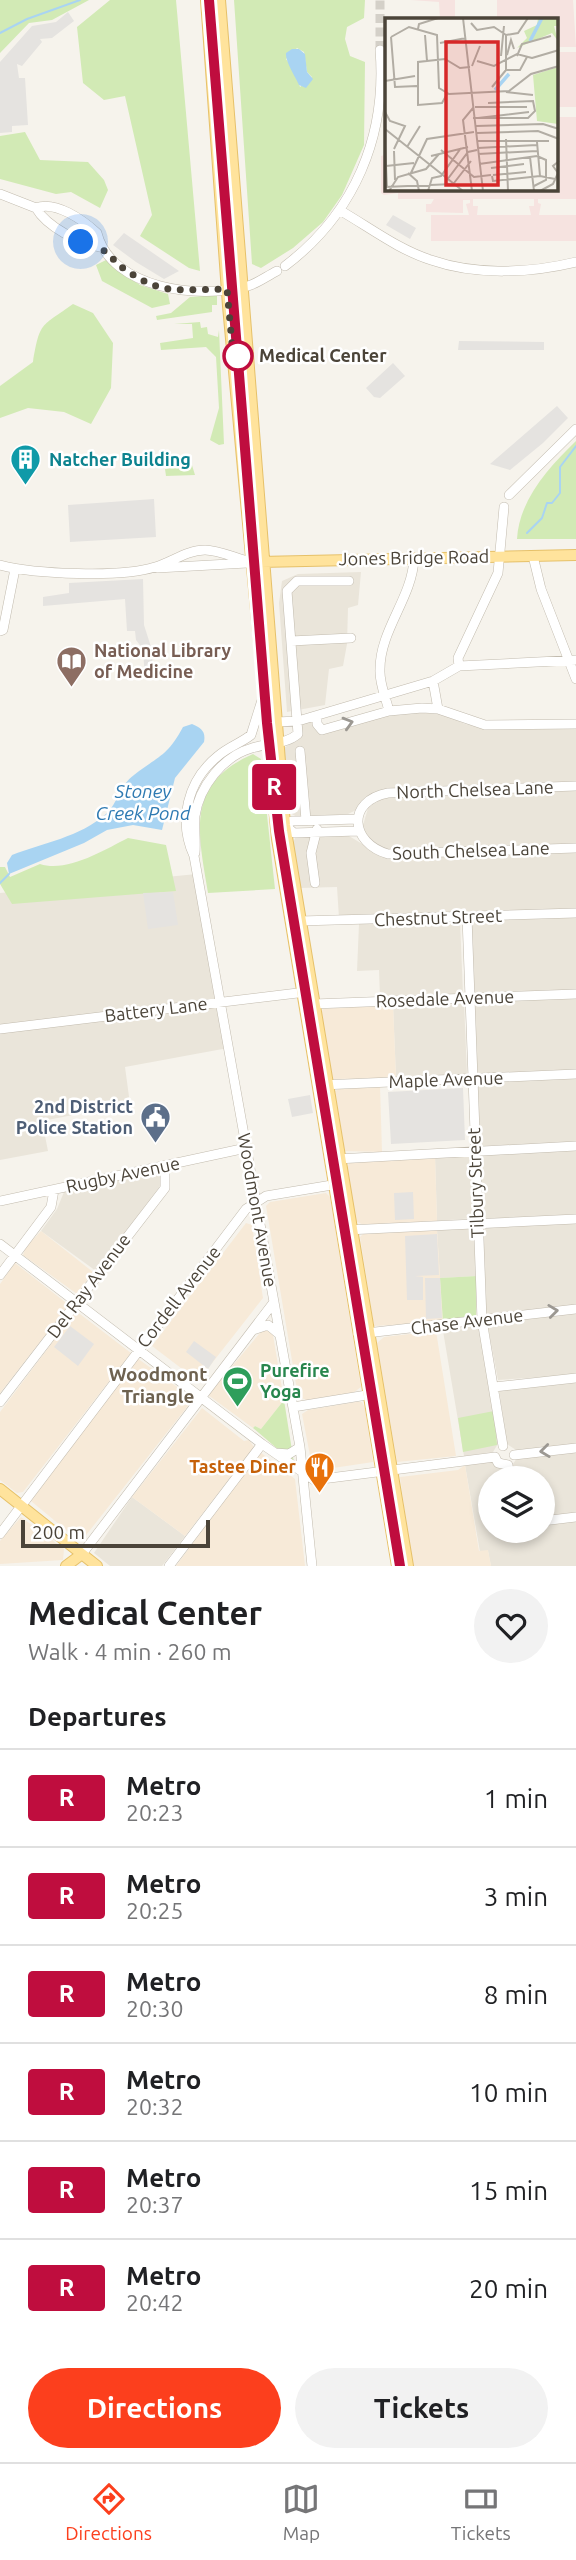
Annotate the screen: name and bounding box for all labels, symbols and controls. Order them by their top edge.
inset map [385,18,558,191]
your location [63,224,98,259]
marker: Medical Center [223,341,253,371]
place label: Medical Center [259,345,387,365]
building icon: Natcher Building [9,443,43,487]
place label: Natcher Building [49,449,191,469]
street label: Jones Bridge Road [339,546,489,568]
place label: National Library of Medicine [94,640,231,681]
library icon: National Library of Medicine [54,644,88,688]
one-way arrow [342,717,354,731]
line badge: R [251,764,297,810]
text: R [266,773,282,800]
street label: North Chelsea Lane [396,776,554,802]
water label: Stoney Creek Pond [96,780,192,824]
street label: South Chelsea Lane [392,837,550,863]
street label: Chestnut Street [374,905,502,929]
street label: Rosedale Avenue [375,986,515,1010]
street label: Battery Lane [103,993,208,1025]
street label: Maple Avenue [388,1067,504,1091]
place label: 2nd District Police Station [16,1096,133,1137]
public building icon: 2nd District Police Station [139,1100,173,1144]
street label: Tilbury Street [463,1127,487,1239]
street label: Woodmont Avenue [235,1131,281,1288]
street label: Rugby Avenue [64,1152,181,1196]
street label: Del Ray Avenue [42,1229,134,1341]
street label: Cordell Avenue [132,1242,224,1351]
street label: Chase Avenue [410,1304,524,1338]
one-way arrow [547,1304,559,1319]
place label: Purefire Yoga [260,1360,330,1401]
district label: Woodmont Triangle [109,1363,207,1407]
sports icon: Purefire Yoga [220,1364,254,1408]
one-way arrow [539,1444,551,1459]
restaurant icon: Tastee Diner [302,1450,336,1494]
place label: Tastee Diner [189,1456,297,1476]
map controls [478,1466,555,1543]
button: layers [478,1466,555,1543]
scale bar [21,1517,210,1549]
text: 200 m [32,1521,85,1543]
button: heart [474,1589,548,1663]
text: Medical Center [28,1594,262,1631]
text: Walk · 4 min · 260 m [28,1639,232,1664]
text: Departures [28,1702,166,1731]
text: Metro [126,1771,201,1800]
text: R [59,1784,74,1811]
text: 1 min [484,1784,548,1813]
text: 20:23 [126,1800,184,1825]
text: Metro [126,1869,201,1898]
text: R [59,1882,74,1909]
text: 3 min [484,1882,548,1911]
text: 20:25 [126,1898,184,1923]
text: Metro [126,1967,201,1996]
text: R [59,1980,74,2007]
text: 8 min [484,1980,548,2009]
text: 20:30 [126,1996,184,2021]
text: Metro [126,2065,201,2094]
text: R [59,2078,74,2105]
text: 10 min [469,2078,548,2107]
text: 20:32 [126,2094,184,2119]
text: Metro [126,2163,201,2192]
text: R [59,2176,74,2203]
text: 15 min [469,2176,548,2205]
text: 20:37 [126,2192,184,2217]
text: Metro [126,2261,201,2290]
text: R [59,2274,74,2301]
text: 20 min [469,2274,548,2303]
text: 20:42 [126,2290,184,2315]
button: Directions [28,2368,281,2448]
button: Tickets [295,2368,548,2448]
tab: Directions [65,2480,152,2544]
tab: Map [282,2480,320,2544]
tab: Tickets [451,2480,511,2544]

